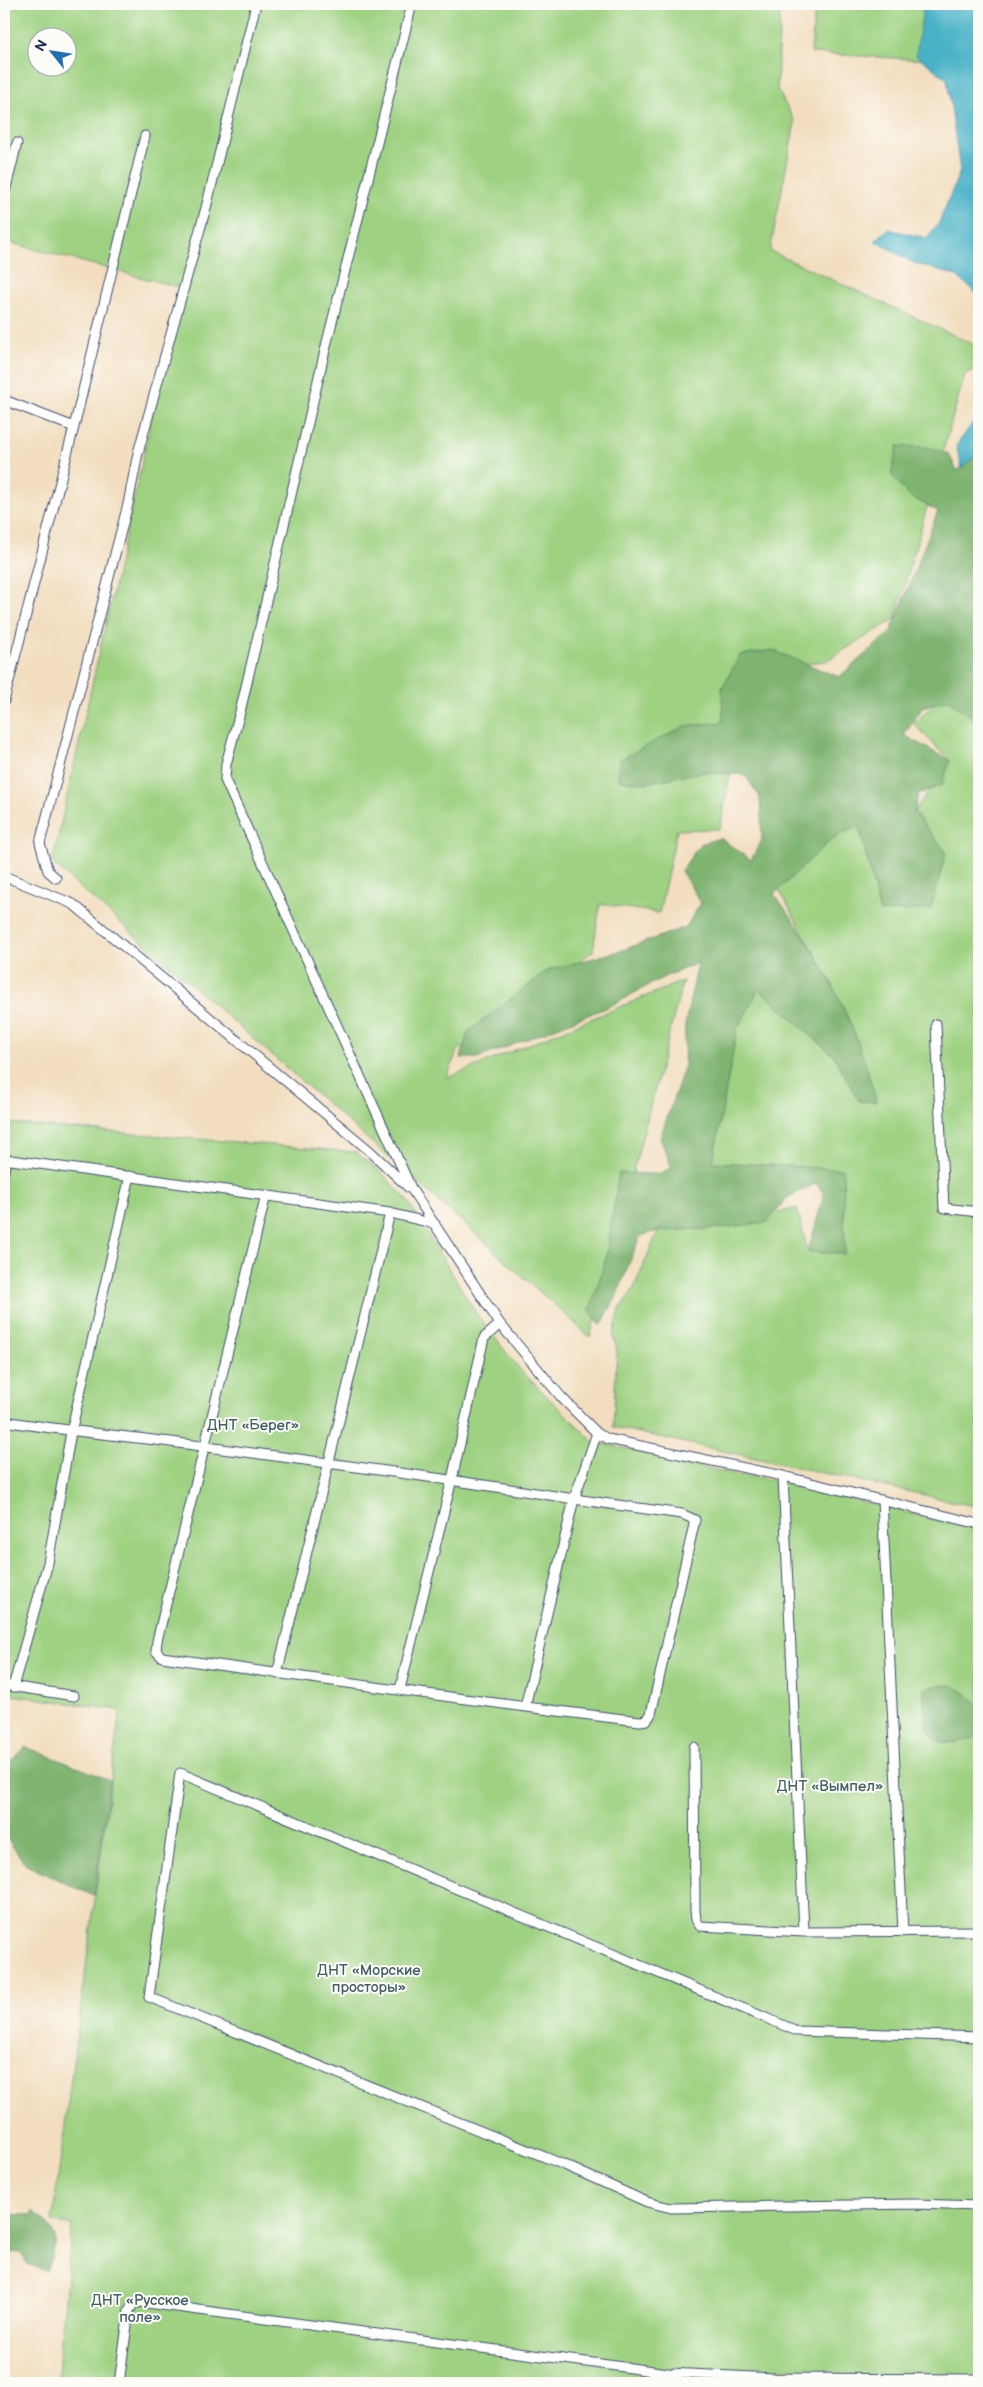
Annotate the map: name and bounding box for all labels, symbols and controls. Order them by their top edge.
north arrow [28,28,78,78]
text: N [31,37,51,55]
park label: ДНТ «Берег» [207,1416,299,1435]
park label: ДНТ «Вымпел» [777,1777,883,1796]
park label: ДНТ «Морские просторы» [317,1961,421,1997]
park label: ДНТ «Русское поле» [91,2291,189,2327]

